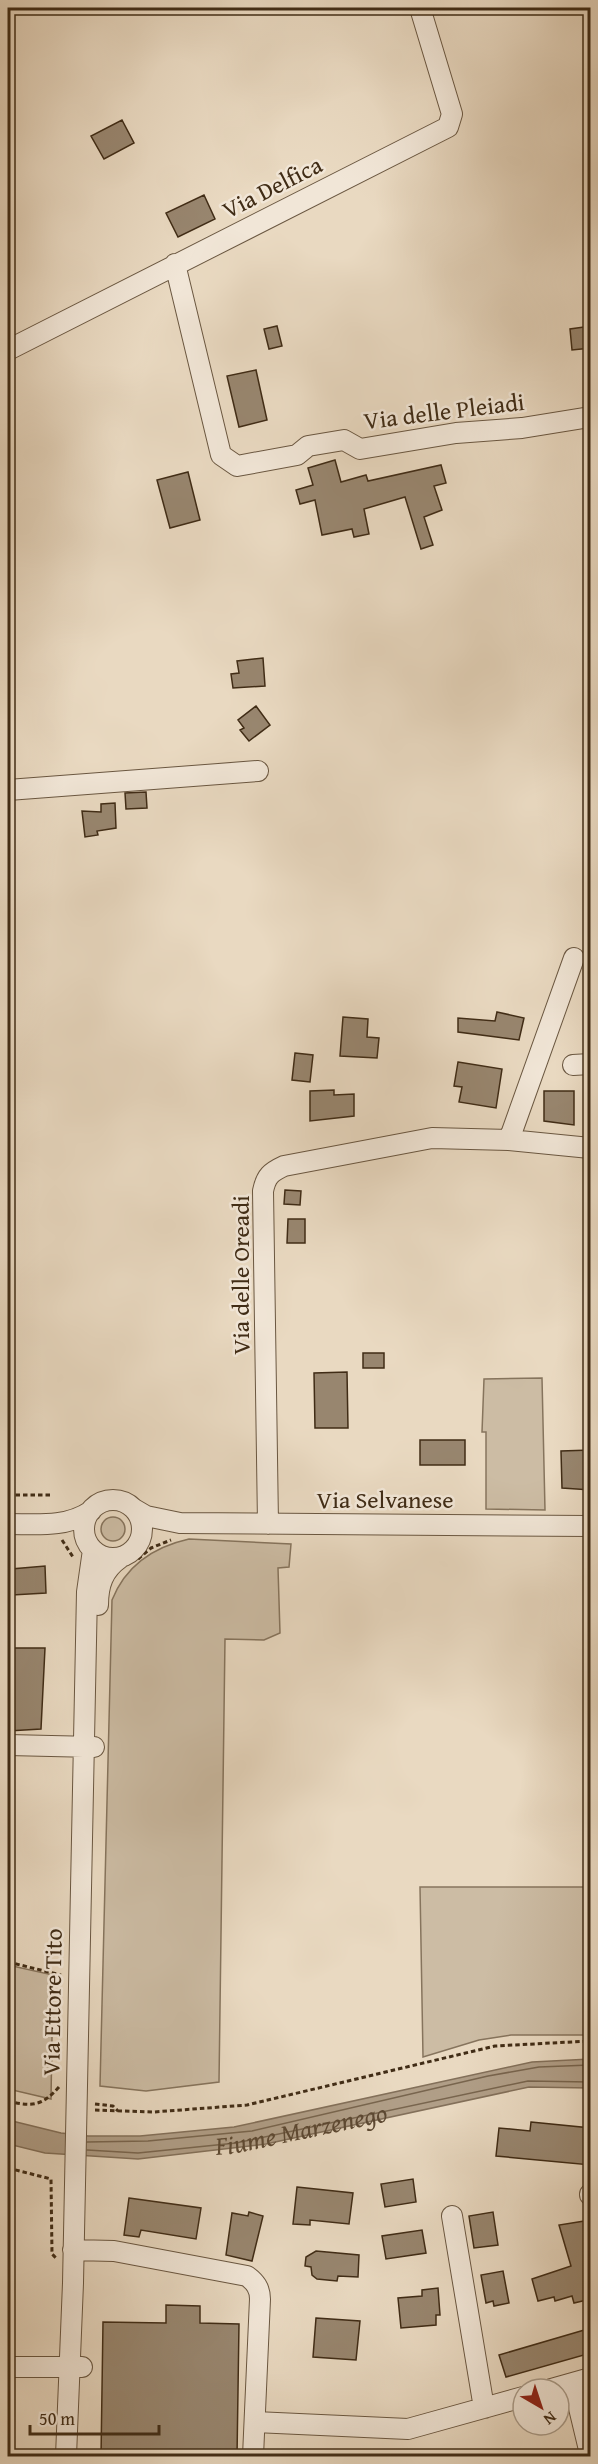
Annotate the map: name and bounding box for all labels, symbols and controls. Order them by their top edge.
street label: Via Delfica [216,147,329,227]
street label: Via delle Pleiadi [362,384,527,438]
street label: Via delle Oreadi [223,1195,258,1355]
street label: Via Selvanese [316,1482,454,1517]
street label: Via Ettore Tito [33,1928,71,2076]
water label: Fiume Marzenego [212,2092,390,2165]
north arrow [511,2377,571,2437]
scale bar [30,2398,159,2436]
text: 50 m [39,2405,75,2432]
text: N [538,2406,562,2432]

